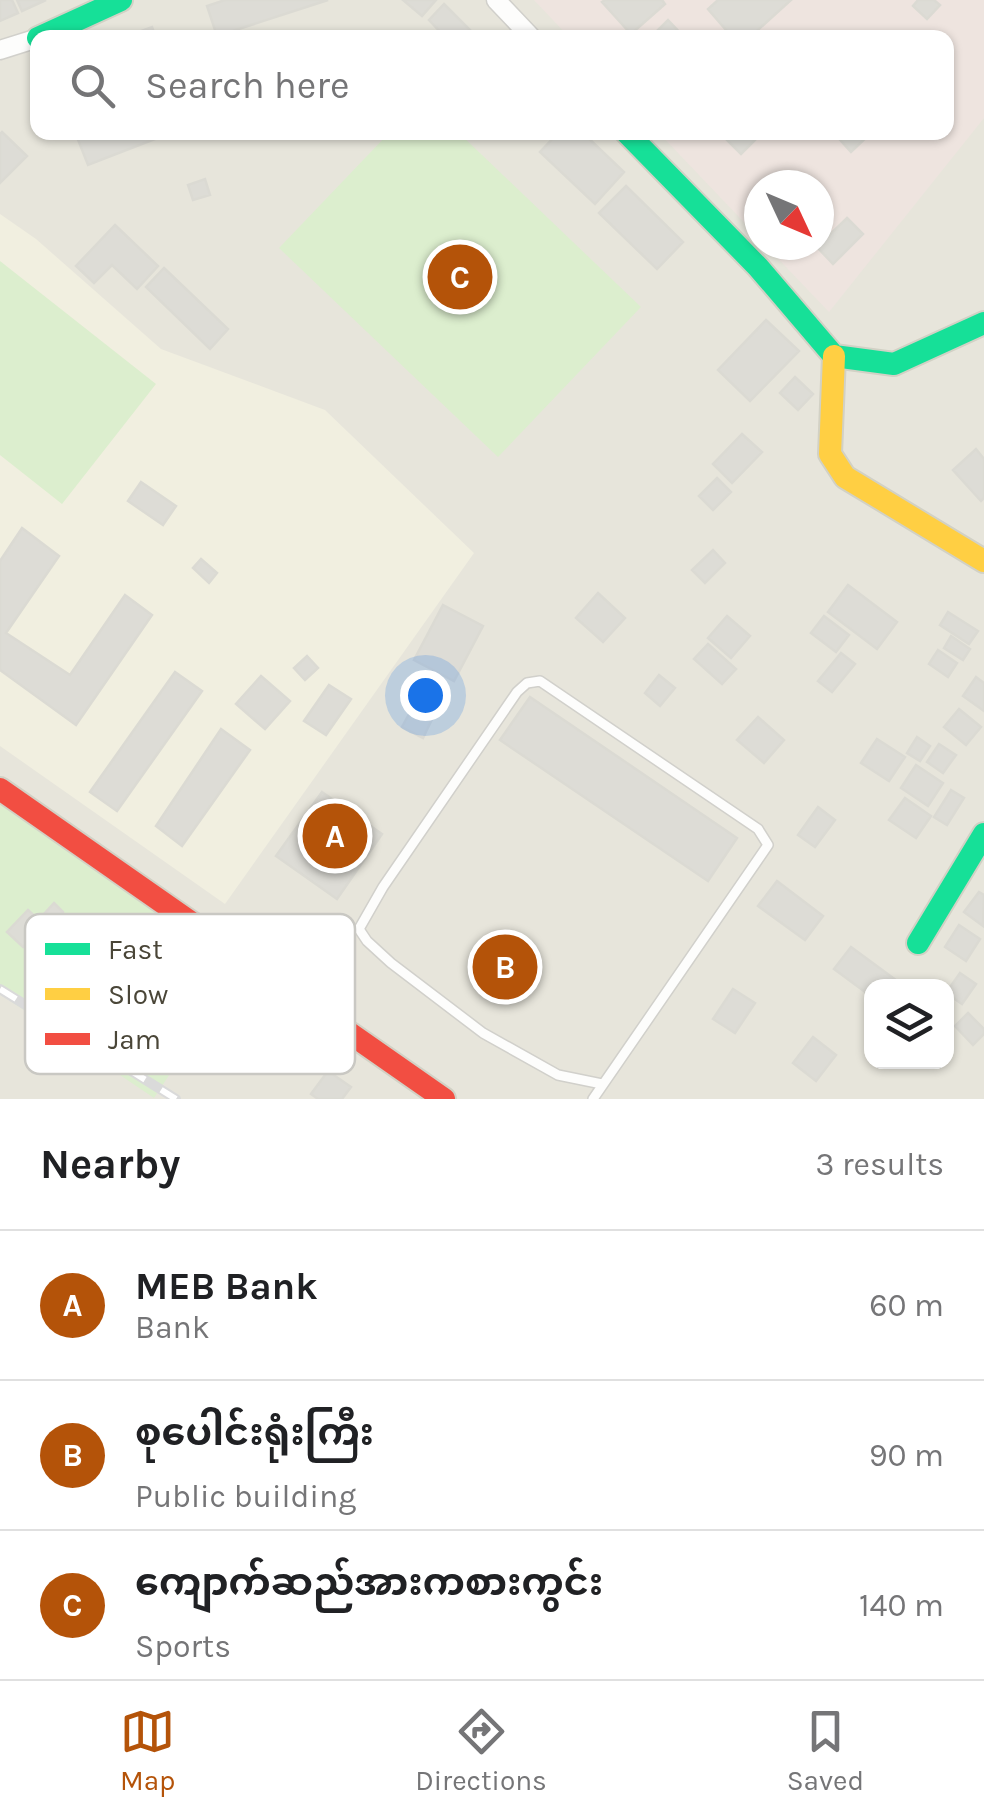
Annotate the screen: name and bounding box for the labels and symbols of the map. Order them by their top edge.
north arrow [744,170,834,260]
pin: C [428,240,492,314]
your location [400,670,451,721]
pin: A [302,798,368,874]
legend [25,914,355,1074]
pin: B [472,930,538,1004]
text: Fast [108,933,163,966]
text: Slow [108,978,168,1011]
text: Jam [108,1023,161,1056]

